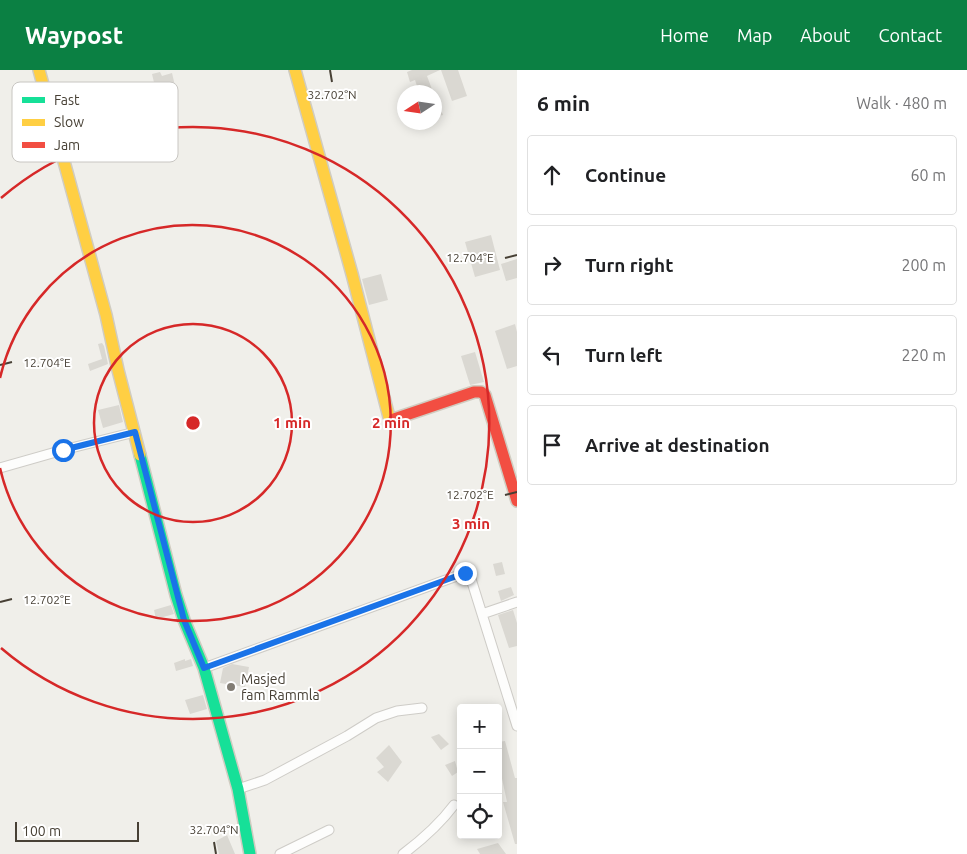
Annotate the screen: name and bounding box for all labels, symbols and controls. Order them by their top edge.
text: Waypost [25,22,123,49]
text: Home [660,25,709,45]
text: Map [737,25,772,45]
text: About [800,25,850,45]
text: Contact [878,25,942,45]
legend [12,82,178,162]
north arrow [397,85,442,130]
text: 32.702°N [307,88,357,101]
text: 6 min [537,91,590,115]
text: Fast [54,92,80,108]
text: Walk · 480 m [856,94,947,112]
text: Slow [54,114,84,130]
text: Jam [54,137,80,153]
icon: ahead [538,161,566,189]
text: Continue [585,164,666,186]
text: 60 m [910,166,946,184]
text: 12.704°E [446,251,494,264]
icon: right [538,251,566,279]
text: Turn right [585,254,673,276]
text: 200 m [901,256,946,274]
icon: left [538,341,566,369]
text: Turn left [585,344,663,366]
text: 220 m [901,346,946,364]
text: 12.704°E [23,356,71,369]
centre of rings [184,414,202,432]
text: 1 min [273,414,311,431]
text: 2 min [372,414,410,431]
icon: arrive [538,431,566,459]
text: Arrive at destination [585,434,770,456]
route start [52,439,75,462]
text: 12.702°E [446,488,494,501]
text: 3 min [452,515,490,532]
route end [454,562,477,585]
text: 12.702°E [23,593,71,606]
place label: Masjed fam Rammla [241,671,320,703]
marker: Masjed fam Rammla [225,681,237,693]
map controls [457,704,502,839]
button: + [457,704,502,749]
button: − [457,749,502,794]
button: locate [457,794,502,839]
scale bar [15,819,139,842]
text: 100 m [22,823,61,839]
text: 32.704°N [189,823,239,836]

